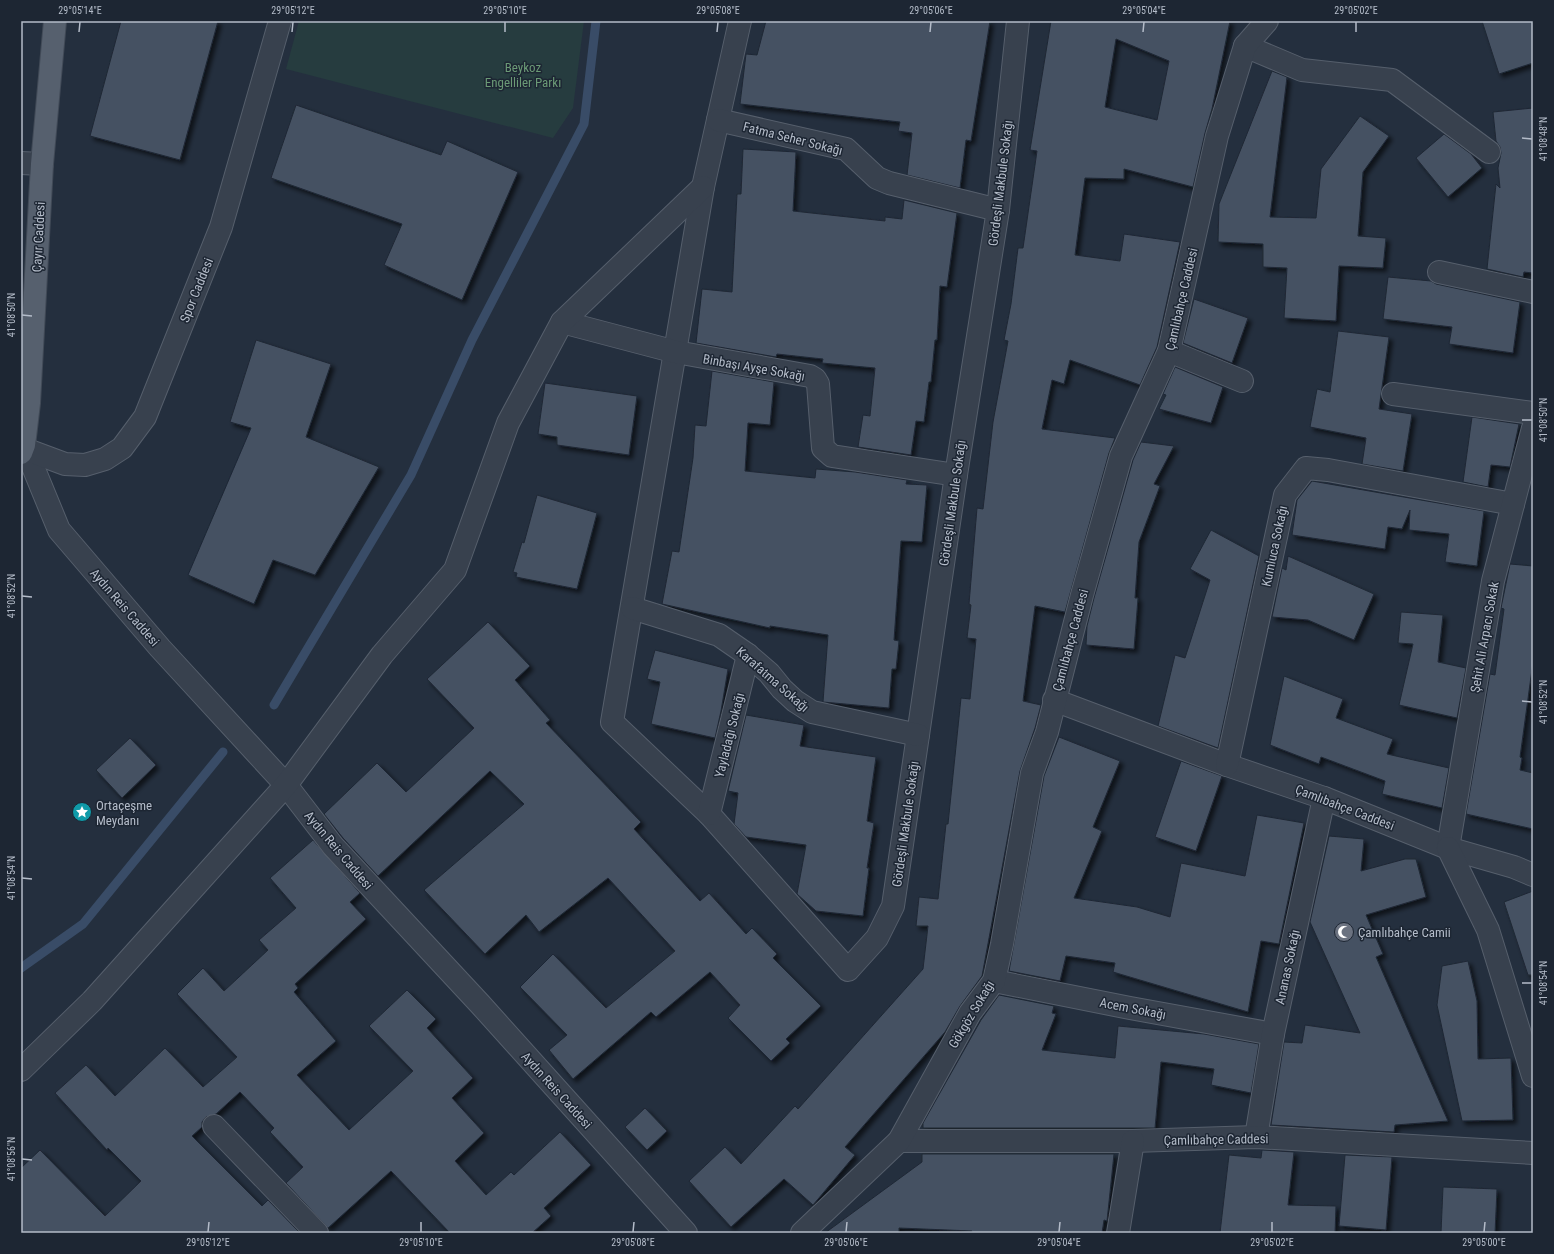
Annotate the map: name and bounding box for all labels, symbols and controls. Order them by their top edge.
text: 29°05'14"E [58,5,102,16]
text: 29°05'12"E [271,5,315,16]
text: 29°05'10"E [483,5,527,16]
text: 29°05'08"E [696,5,740,16]
text: 29°05'06"E [909,5,953,16]
text: 29°05'04"E [1122,5,1166,16]
text: 29°05'02"E [1334,5,1378,16]
park label: Beykoz Engelliler Parkı [485,60,561,90]
text: 41°08'48"N [1538,117,1549,161]
street label: Fatma Seher Sokağı [742,119,844,158]
street label: Gördeşli Makbule Sokağı [985,119,1016,247]
street label: Çayır Caddesi [29,201,48,273]
street label: Çamlıbahçe Caddesi [1162,246,1201,352]
street label: Spor Caddesi [177,256,216,325]
text: 41°08'50"N [6,293,17,337]
street label: Binbaşı Ayşe Sokağı [702,351,806,384]
text: 41°08'50"N [1538,398,1549,442]
street label: Gördeşli Makbule Sokağı [936,439,969,567]
street label: Kumluca Sokağı [1259,504,1290,588]
street label: Aydın Reis Caddesi [87,566,162,649]
text: 41°08'52"N [6,574,17,618]
street label: Şehit Ali Arpacı Sokak [1467,580,1502,694]
street label: Çamlıbahçe Caddesi [1050,588,1091,693]
street label: Karafatma Sokağı [733,644,812,715]
text: 41°08'52"N [1538,680,1549,724]
street label: Yayladağı Sokağı [712,691,747,779]
street label: Gördeşli Makbule Sokağı [889,760,922,888]
street label: Çamlıbahçe Caddesi [1293,782,1396,833]
place label: Ortaçeşme Meydanı [96,798,152,828]
place icon: Ortaçeşme Meydanı [71,801,93,823]
street label: Aydın Reis Caddesi [301,808,376,893]
text: 41°08'54"N [6,856,17,900]
mosque icon: Çamlıbahçe Camii [1333,921,1355,943]
place label: Çamlıbahçe Camii [1358,925,1451,940]
street label: Ananas Sokağı [1272,928,1303,1006]
text: 41°08'54"N [1538,961,1549,1005]
street label: Gökgöz Sokağı [945,978,998,1051]
street label: Acem Sokağı [1098,995,1167,1022]
street label: Aydın Reis Caddesi [518,1049,595,1132]
street label: Çamlıbahçe Caddesi [1163,1131,1269,1148]
text: 41°08'56"N [6,1137,17,1181]
text: 29°05'12"E [186,1237,230,1248]
text: 29°05'10"E [399,1237,443,1248]
text: 29°05'08"E [611,1237,655,1248]
text: 29°05'06"E [824,1237,868,1248]
text: 29°05'04"E [1037,1237,1081,1248]
text: 29°05'02"E [1250,1237,1294,1248]
text: 29°05'00"E [1462,1237,1506,1248]

